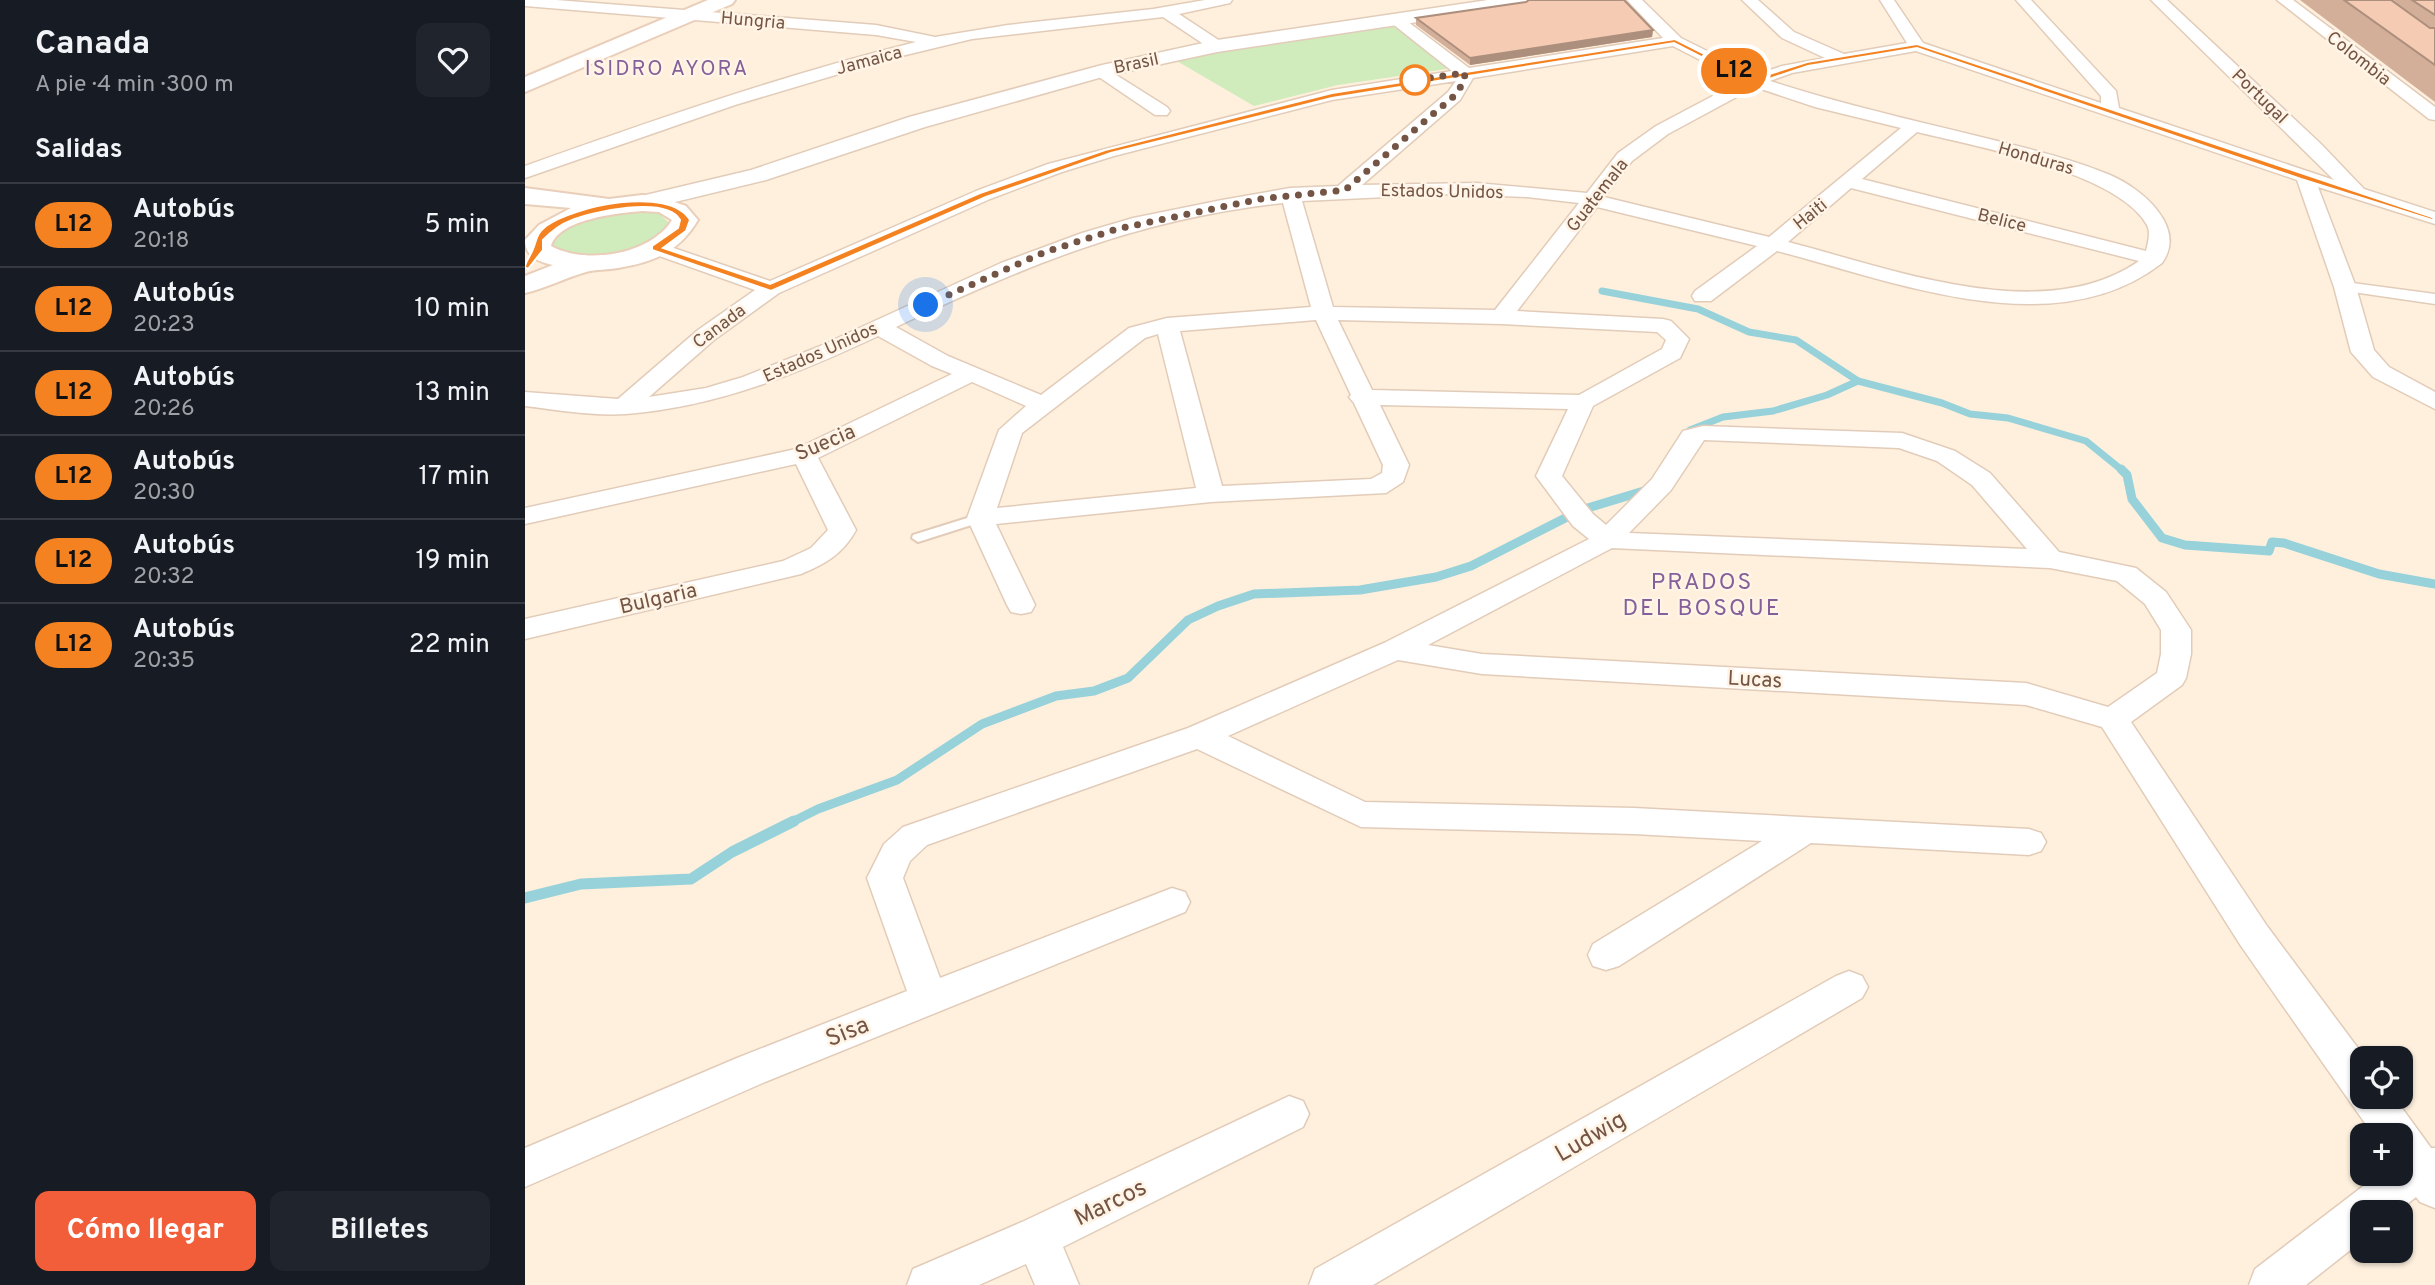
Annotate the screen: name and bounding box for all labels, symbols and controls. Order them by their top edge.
street label: Hungria [720,7,786,36]
button: heart [416,23,490,97]
text: Canada [35,24,150,66]
street label: Colombia [2321,27,2395,92]
street label: Jamaica [834,42,905,81]
street label: Brasil [1112,48,1161,80]
line badge: L12 [1694,48,1774,94]
district label: ISIDRO AYORA [585,56,749,83]
text: L12 [1715,56,1753,86]
unlabelled marker [1400,65,1430,95]
street label: Portugal [2226,65,2292,129]
text: A pie · 4 min · 300 m [35,71,234,100]
text: Salidas [35,134,123,167]
street label: Honduras [1995,138,2076,181]
street label: Guatemala [1562,154,1634,237]
street label: Estados Unidos [1380,180,1504,205]
text: Autobús [133,194,235,227]
street label: Haiti [1789,195,1833,236]
street label: Belice [1975,204,2029,239]
text: 5 min [424,209,490,242]
text: L12 [55,210,92,240]
text: 20:18 [133,227,190,256]
text: Autobús [133,278,235,311]
your location [908,287,943,322]
text: 10 min [414,293,490,326]
text: L12 [55,294,92,324]
street label: Canada [689,300,751,355]
text: 20:23 [133,311,195,340]
street label: Estados Unidos [760,318,882,389]
text: Autobús [133,362,235,395]
text: 13 min [415,377,490,410]
text: L12 [55,378,92,408]
text: 20:26 [133,395,195,424]
street label: Suecia [791,419,860,468]
text: Autobús [133,446,235,479]
text: 17 min [418,461,490,494]
text: L12 [55,462,92,492]
text: 20:30 [133,479,195,508]
text: Autobús [133,530,235,563]
text: 19 min [415,545,490,578]
text: L12 [55,546,92,576]
text: 20:32 [133,563,194,592]
district label: PRADOS DEL BOSQUE [1622,569,1782,624]
street label: Bulgaria [617,577,700,621]
text: Autobús [133,614,235,647]
text: 22 min [409,629,490,662]
text: L12 [55,630,92,660]
text: 20:35 [133,647,195,676]
street label: Lucas [1727,666,1783,695]
street label: Sisa [822,1011,874,1055]
map controls [2350,1046,2413,1263]
button: locate [2350,1046,2413,1109]
street label: Ludwig [1550,1105,1632,1170]
button: + [2350,1123,2413,1186]
street label: Marcos [1070,1173,1152,1234]
button: Cómo llegar [35,1191,256,1271]
button: Billetes [270,1191,490,1271]
button: − [2350,1200,2413,1263]

